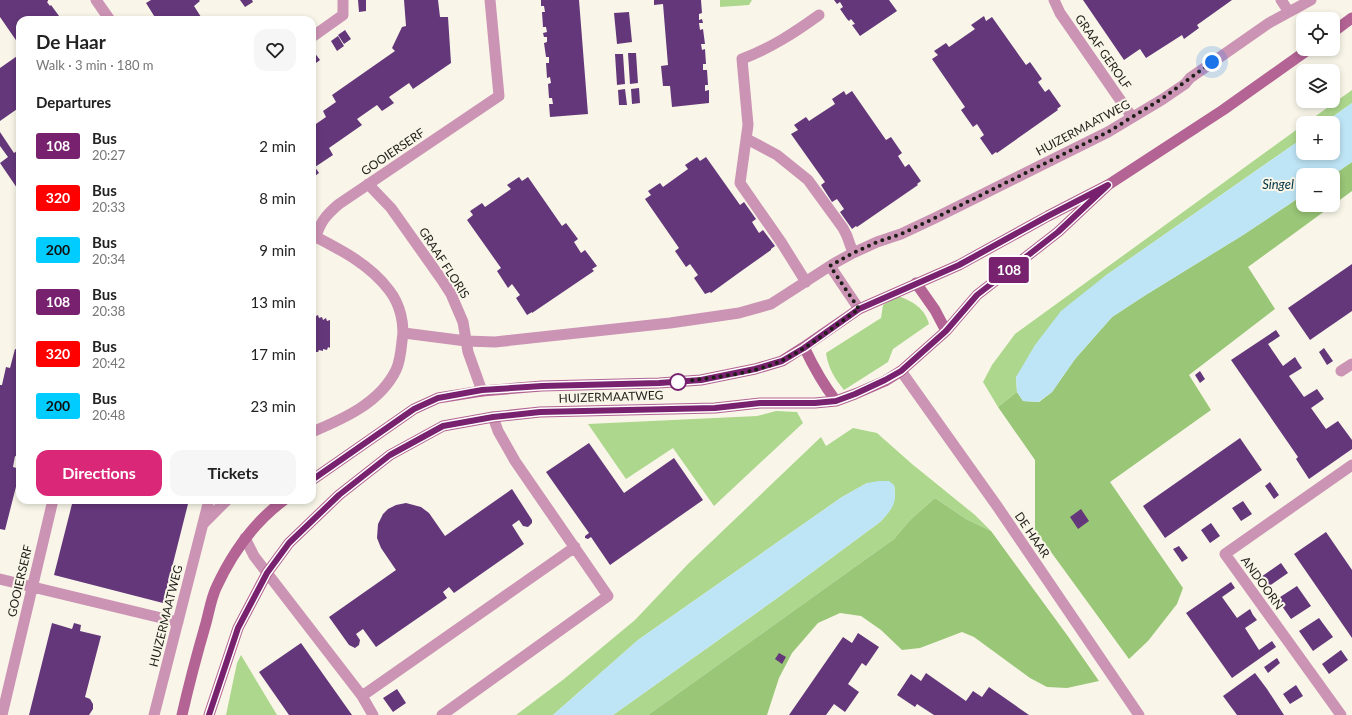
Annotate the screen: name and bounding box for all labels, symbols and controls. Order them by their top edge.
street label: GRAAF GEROLF [1072,11,1135,92]
map controls [1296,12,1340,212]
button: locate [1296,12,1340,56]
button: heart [254,29,296,71]
text: De Haar [36,30,106,53]
your location [1202,52,1222,72]
text: Walk · 3 min · 180 m [36,57,154,73]
button: layers [1296,64,1340,108]
text: Departures [36,93,111,111]
street label: HUIZERMAATWEG [1033,96,1133,159]
button: + [1296,116,1340,160]
street label: GOOIERSERF [358,125,428,178]
text: Bus [92,129,117,147]
text: 108 [46,137,70,154]
text: 2 min [259,137,296,155]
text: 20:27 [92,147,125,163]
button: − [1296,168,1340,212]
water label: Singel [1262,176,1294,192]
text: Bus [92,181,117,199]
text: 320 [46,189,70,206]
text: 8 min [259,189,296,207]
text: 20:33 [92,199,125,215]
street label: GRAAF FLORIS [416,224,473,301]
text: Bus [92,233,117,251]
text: 200 [46,241,70,258]
text: 9 min [259,241,296,259]
text: 20:34 [92,251,125,267]
line badge: 108 [986,257,1032,283]
text: 108 [997,261,1021,278]
text: Bus [92,285,117,303]
text: 108 [46,293,70,310]
text: 13 min [250,293,296,311]
text: 20:38 [92,303,125,319]
text: Bus [92,337,117,355]
text: 320 [46,345,70,362]
text: 17 min [250,345,296,363]
text: 20:42 [92,355,125,371]
unlabelled marker [669,373,687,391]
street label: HUIZERMAATWEG [558,387,664,406]
text: Bus [92,389,117,407]
text: 200 [46,397,70,414]
text: 23 min [250,397,296,415]
text: 20:48 [92,407,125,423]
button: Directions [36,450,162,496]
button: Tickets [170,450,296,496]
street label: DE HAAR [1012,509,1053,561]
street label: GOOIERSERF [4,543,35,618]
street label: ANDOORN [1238,553,1287,612]
street label: HUIZERMAATWEG [146,563,185,668]

